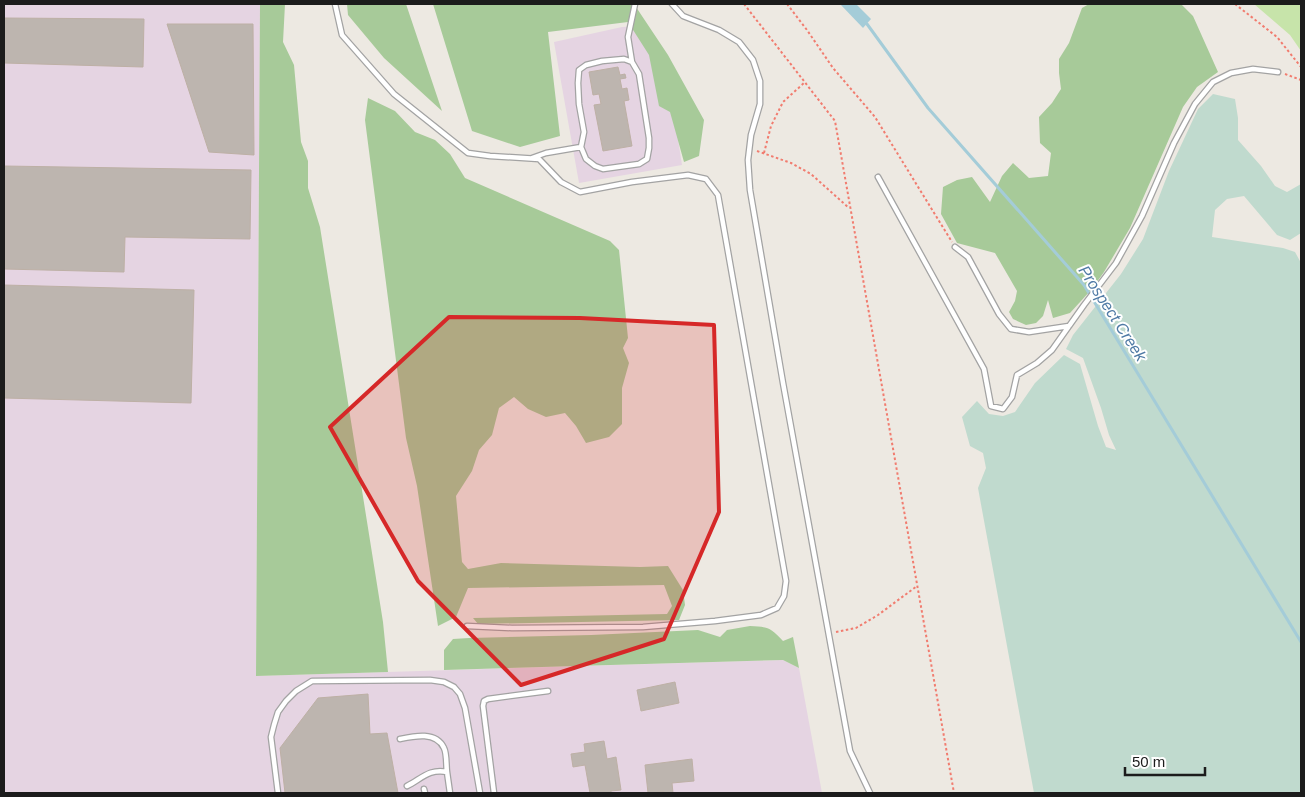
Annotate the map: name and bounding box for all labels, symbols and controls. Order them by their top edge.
water label: Prospect Creek [1075,262,1150,365]
scale bar [1125,744,1205,776]
text: 50 m [1132,753,1165,770]

